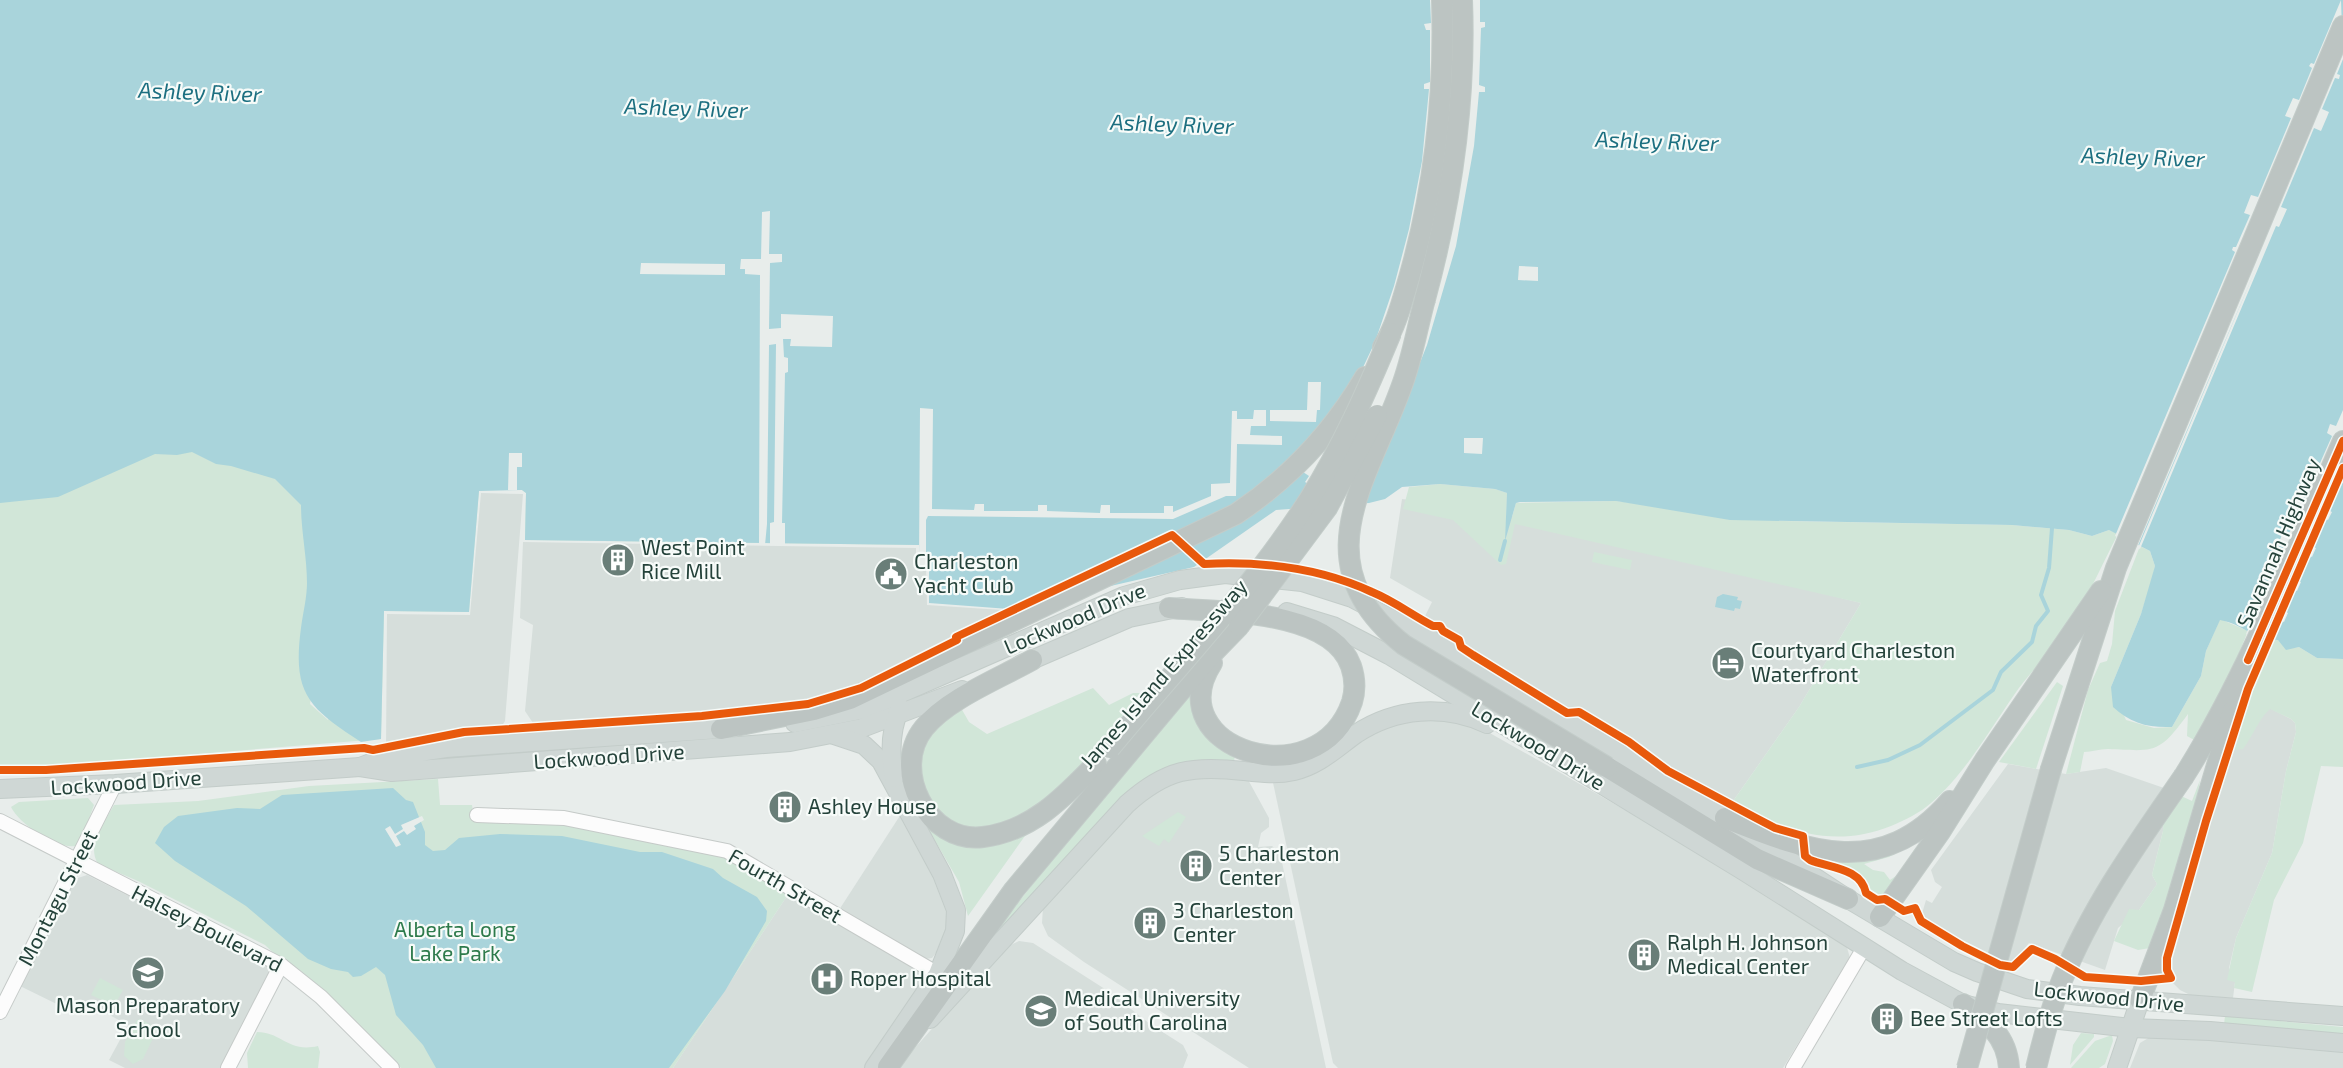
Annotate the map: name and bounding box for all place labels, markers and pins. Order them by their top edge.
place label: West Point Rice Mill [641,534,745,583]
building icon: West Point Rice Mill [600,542,636,578]
place label: Charleston Yacht Club [914,548,1018,597]
public building icon: Charleston Yacht Club [873,556,909,592]
place label: Courtyard Charleston Waterfront [1751,637,1955,686]
hotel icon: Courtyard Charleston Waterfront [1710,645,1746,681]
building icon: Ashley House [767,789,803,825]
place label: Ashley House [808,793,937,818]
place label: 5 Charleston Center [1219,840,1339,889]
building icon: 5 Charleston Center [1178,848,1214,884]
place label: 3 Charleston Center [1173,897,1294,946]
building icon: 3 Charleston Center [1132,905,1168,941]
place label: Ralph H. Johnson Medical Center [1667,929,1828,978]
building icon: Ralph H. Johnson Medical Center [1626,937,1662,973]
school or university icon: Mason Preparatory School [130,955,166,991]
hospital icon: Roper Hospital [809,961,845,997]
place label: Roper Hospital [850,965,991,990]
place label: Medical University of South Carolina [1064,985,1240,1034]
place label: Mason Preparatory School [56,992,240,1041]
school or university icon: Medical University of South Carolina [1023,993,1059,1029]
building icon: Bee Street Lofts [1869,1001,1905,1037]
place label: Bee Street Lofts [1910,1005,2063,1030]

